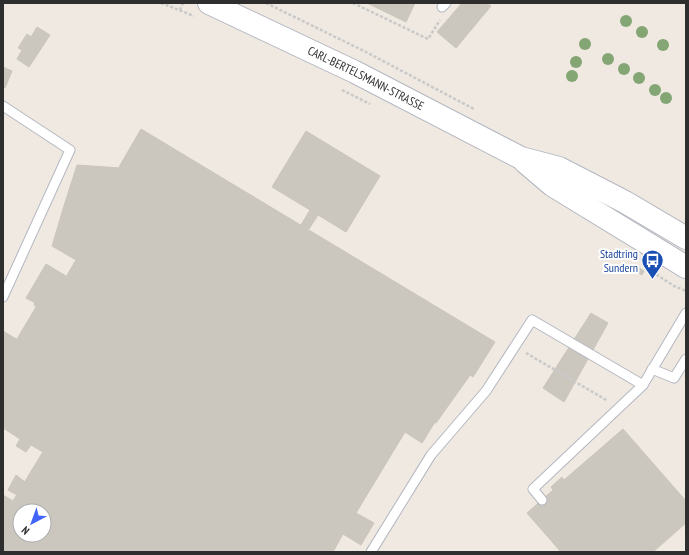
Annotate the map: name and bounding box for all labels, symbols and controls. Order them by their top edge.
street label: CARL-BERTELSMANN-STRASSE [305,43,427,113]
place label: Stadtring Sundern [600,246,638,275]
bus stop icon: Stadtring Sundern [640,248,666,281]
north arrow [12,503,52,543]
text: N [19,523,32,538]

